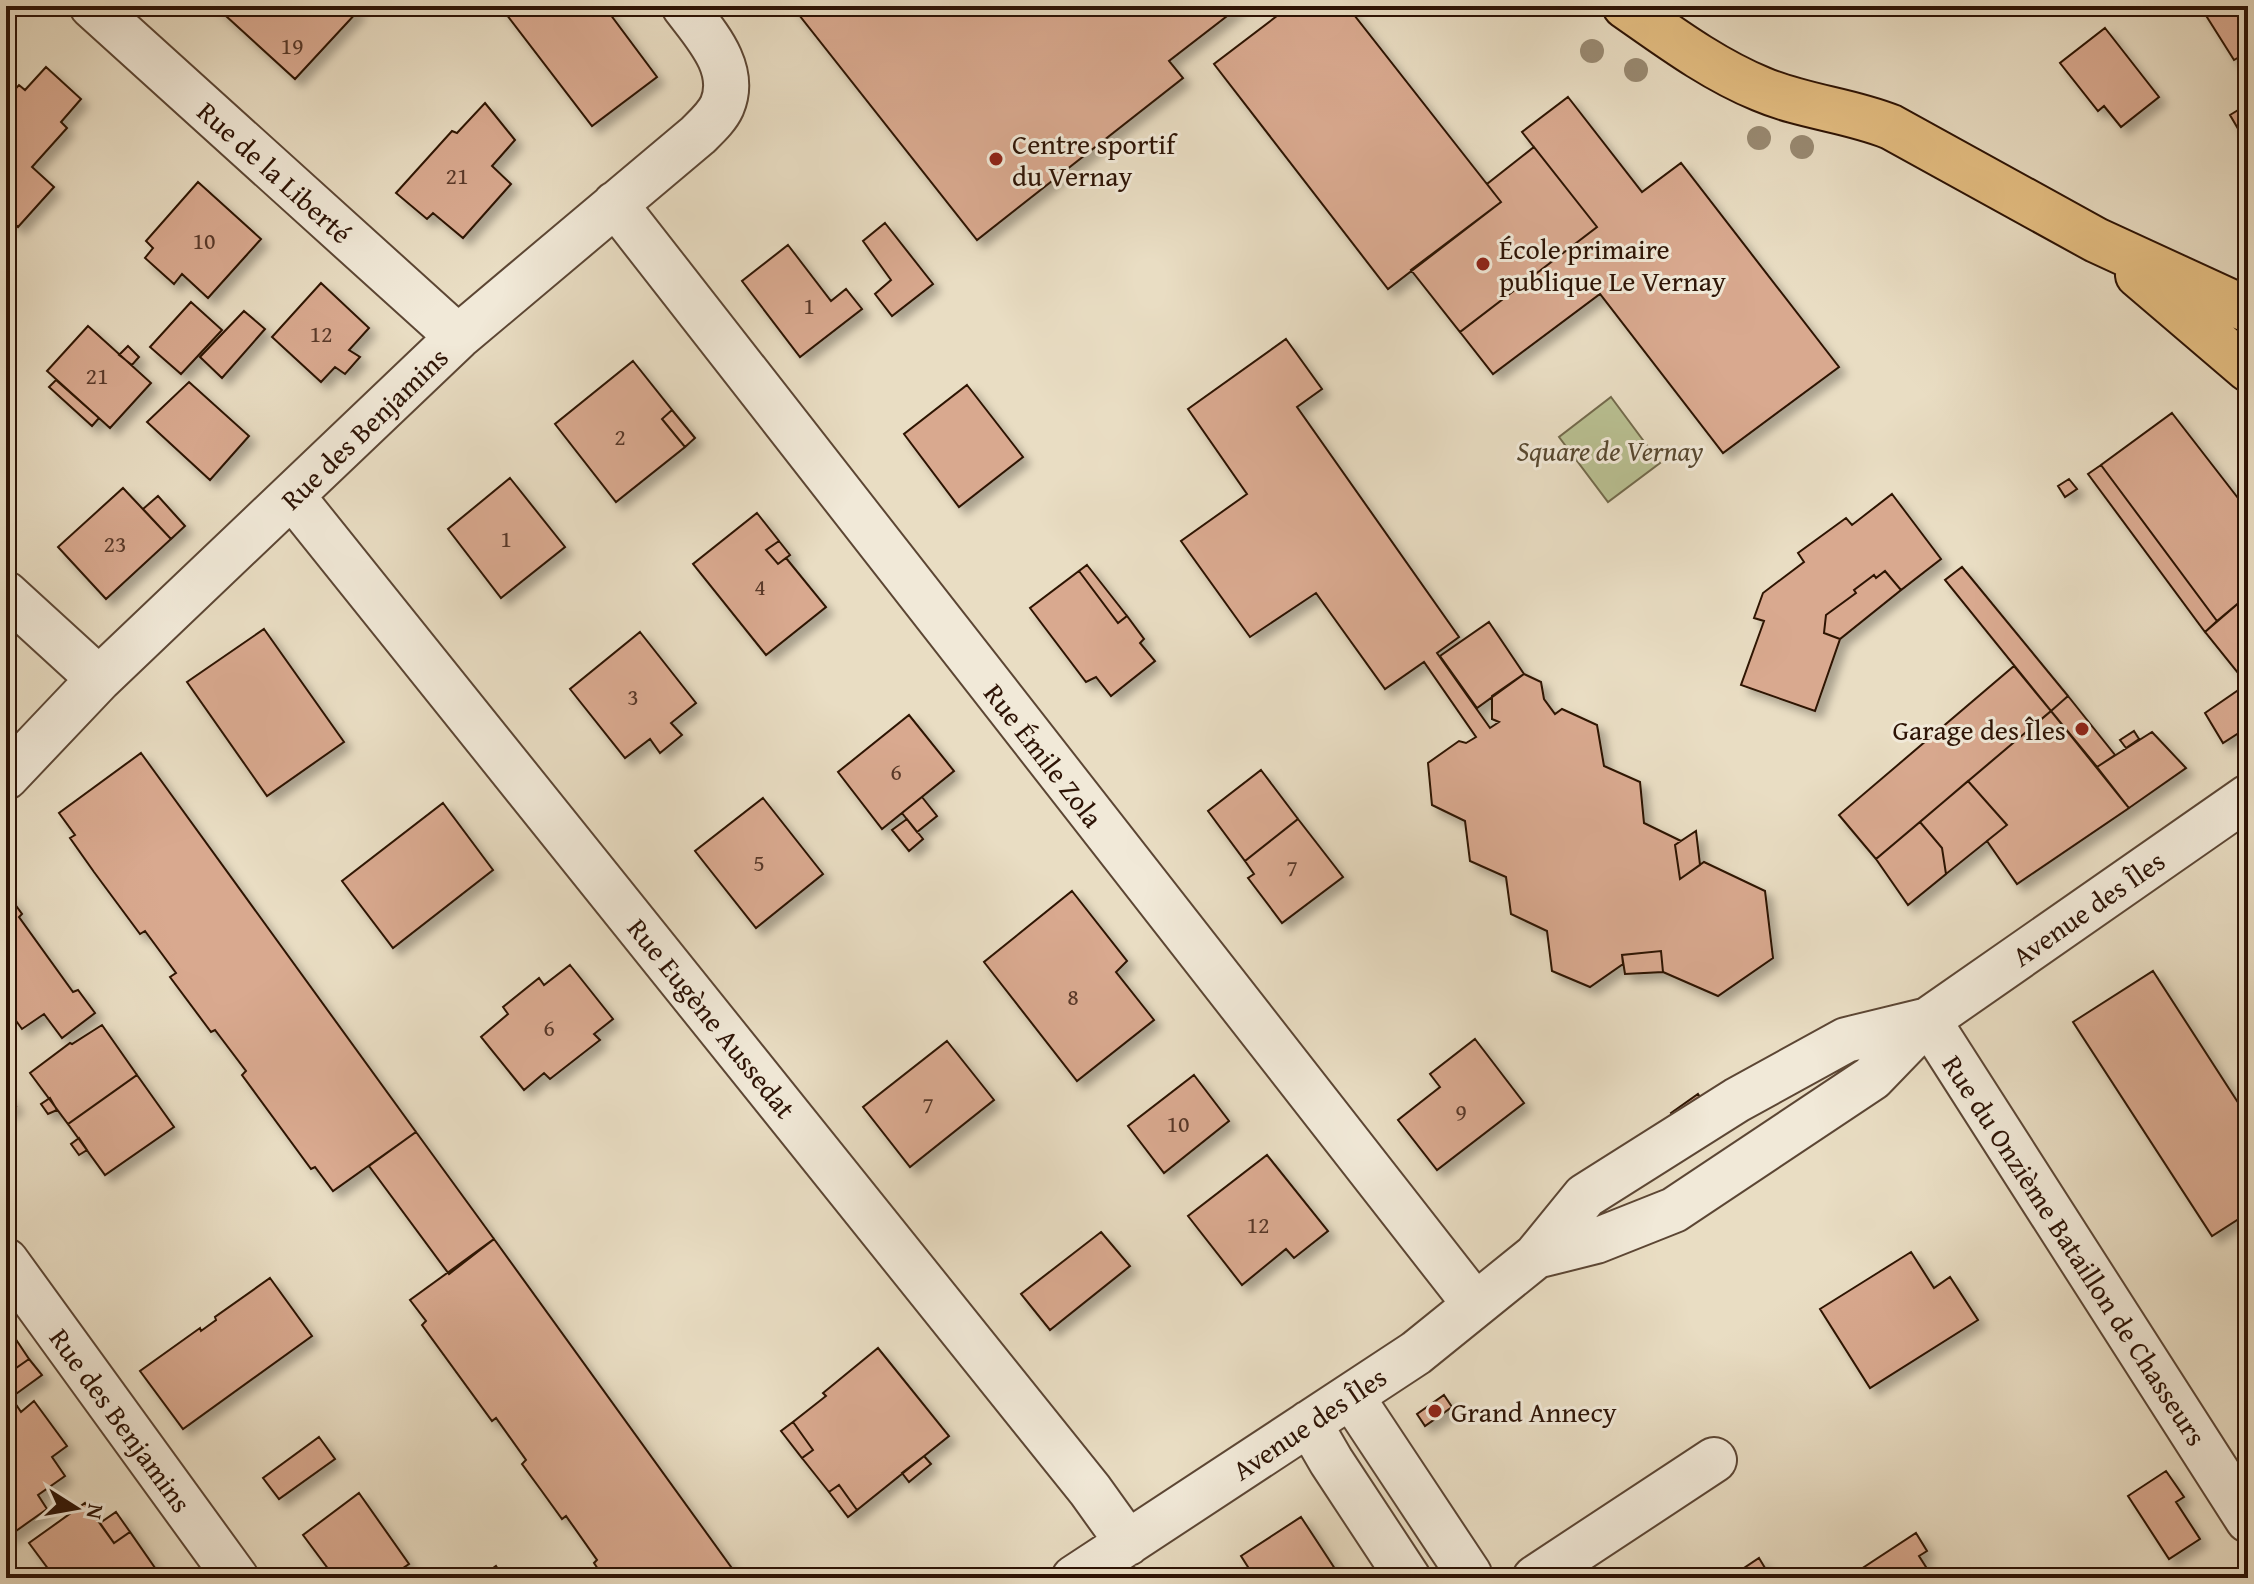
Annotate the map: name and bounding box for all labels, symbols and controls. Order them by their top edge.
house number: 19 [280,28,304,63]
street label: Rue de la Liberté [189,91,361,253]
place label: Centre sportif du Vernay [1012,123,1178,196]
marker: Centre sportif du Vernay [987,150,1005,168]
house number: 21 [445,158,469,193]
house number: 10 [192,223,216,258]
place label: École primaire publique Le Vernay [1499,228,1726,301]
marker: École primaire publique Le Vernay [1474,255,1492,273]
house number: 1 [803,288,815,323]
house number: 12 [309,316,333,351]
street label: Rue des Benjamins [271,337,457,519]
house number: 21 [85,358,109,393]
house number: 2 [614,419,626,454]
park label: Square de Vernay [1517,430,1703,471]
house number: 1 [500,521,512,556]
house number: 23 [103,526,127,561]
house number: 4 [754,569,766,604]
street label: Rue Émile Zola [975,674,1114,836]
house number: 3 [627,679,639,714]
place label: Garage des Îles [1892,709,2066,750]
marker: Garage des Îles [2073,720,2091,738]
house number: 6 [890,754,902,789]
street label: Avenue des Îles [2003,840,2173,976]
house number: 5 [753,845,765,880]
house number: 7 [1286,850,1298,885]
street label: Rue Eugène Aussedat [618,909,806,1127]
house number: 8 [1067,979,1079,1014]
house number: 6 [543,1010,555,1045]
street label: Rue du Onzième Bataillon de Chasseurs [1933,1047,2217,1453]
house number: 7 [922,1087,934,1122]
house number: 9 [1455,1094,1467,1129]
house number: 10 [1166,1106,1190,1141]
house number: 12 [1246,1207,1270,1242]
street label: Rue des Benjamins [40,1319,202,1521]
street label: Avenue des Îles [1224,1356,1394,1490]
place label: Grand Annecy [1451,1391,1617,1432]
marker: Grand Annecy [1426,1402,1444,1420]
north arrow [36,1468,116,1548]
text: N [78,1502,113,1522]

